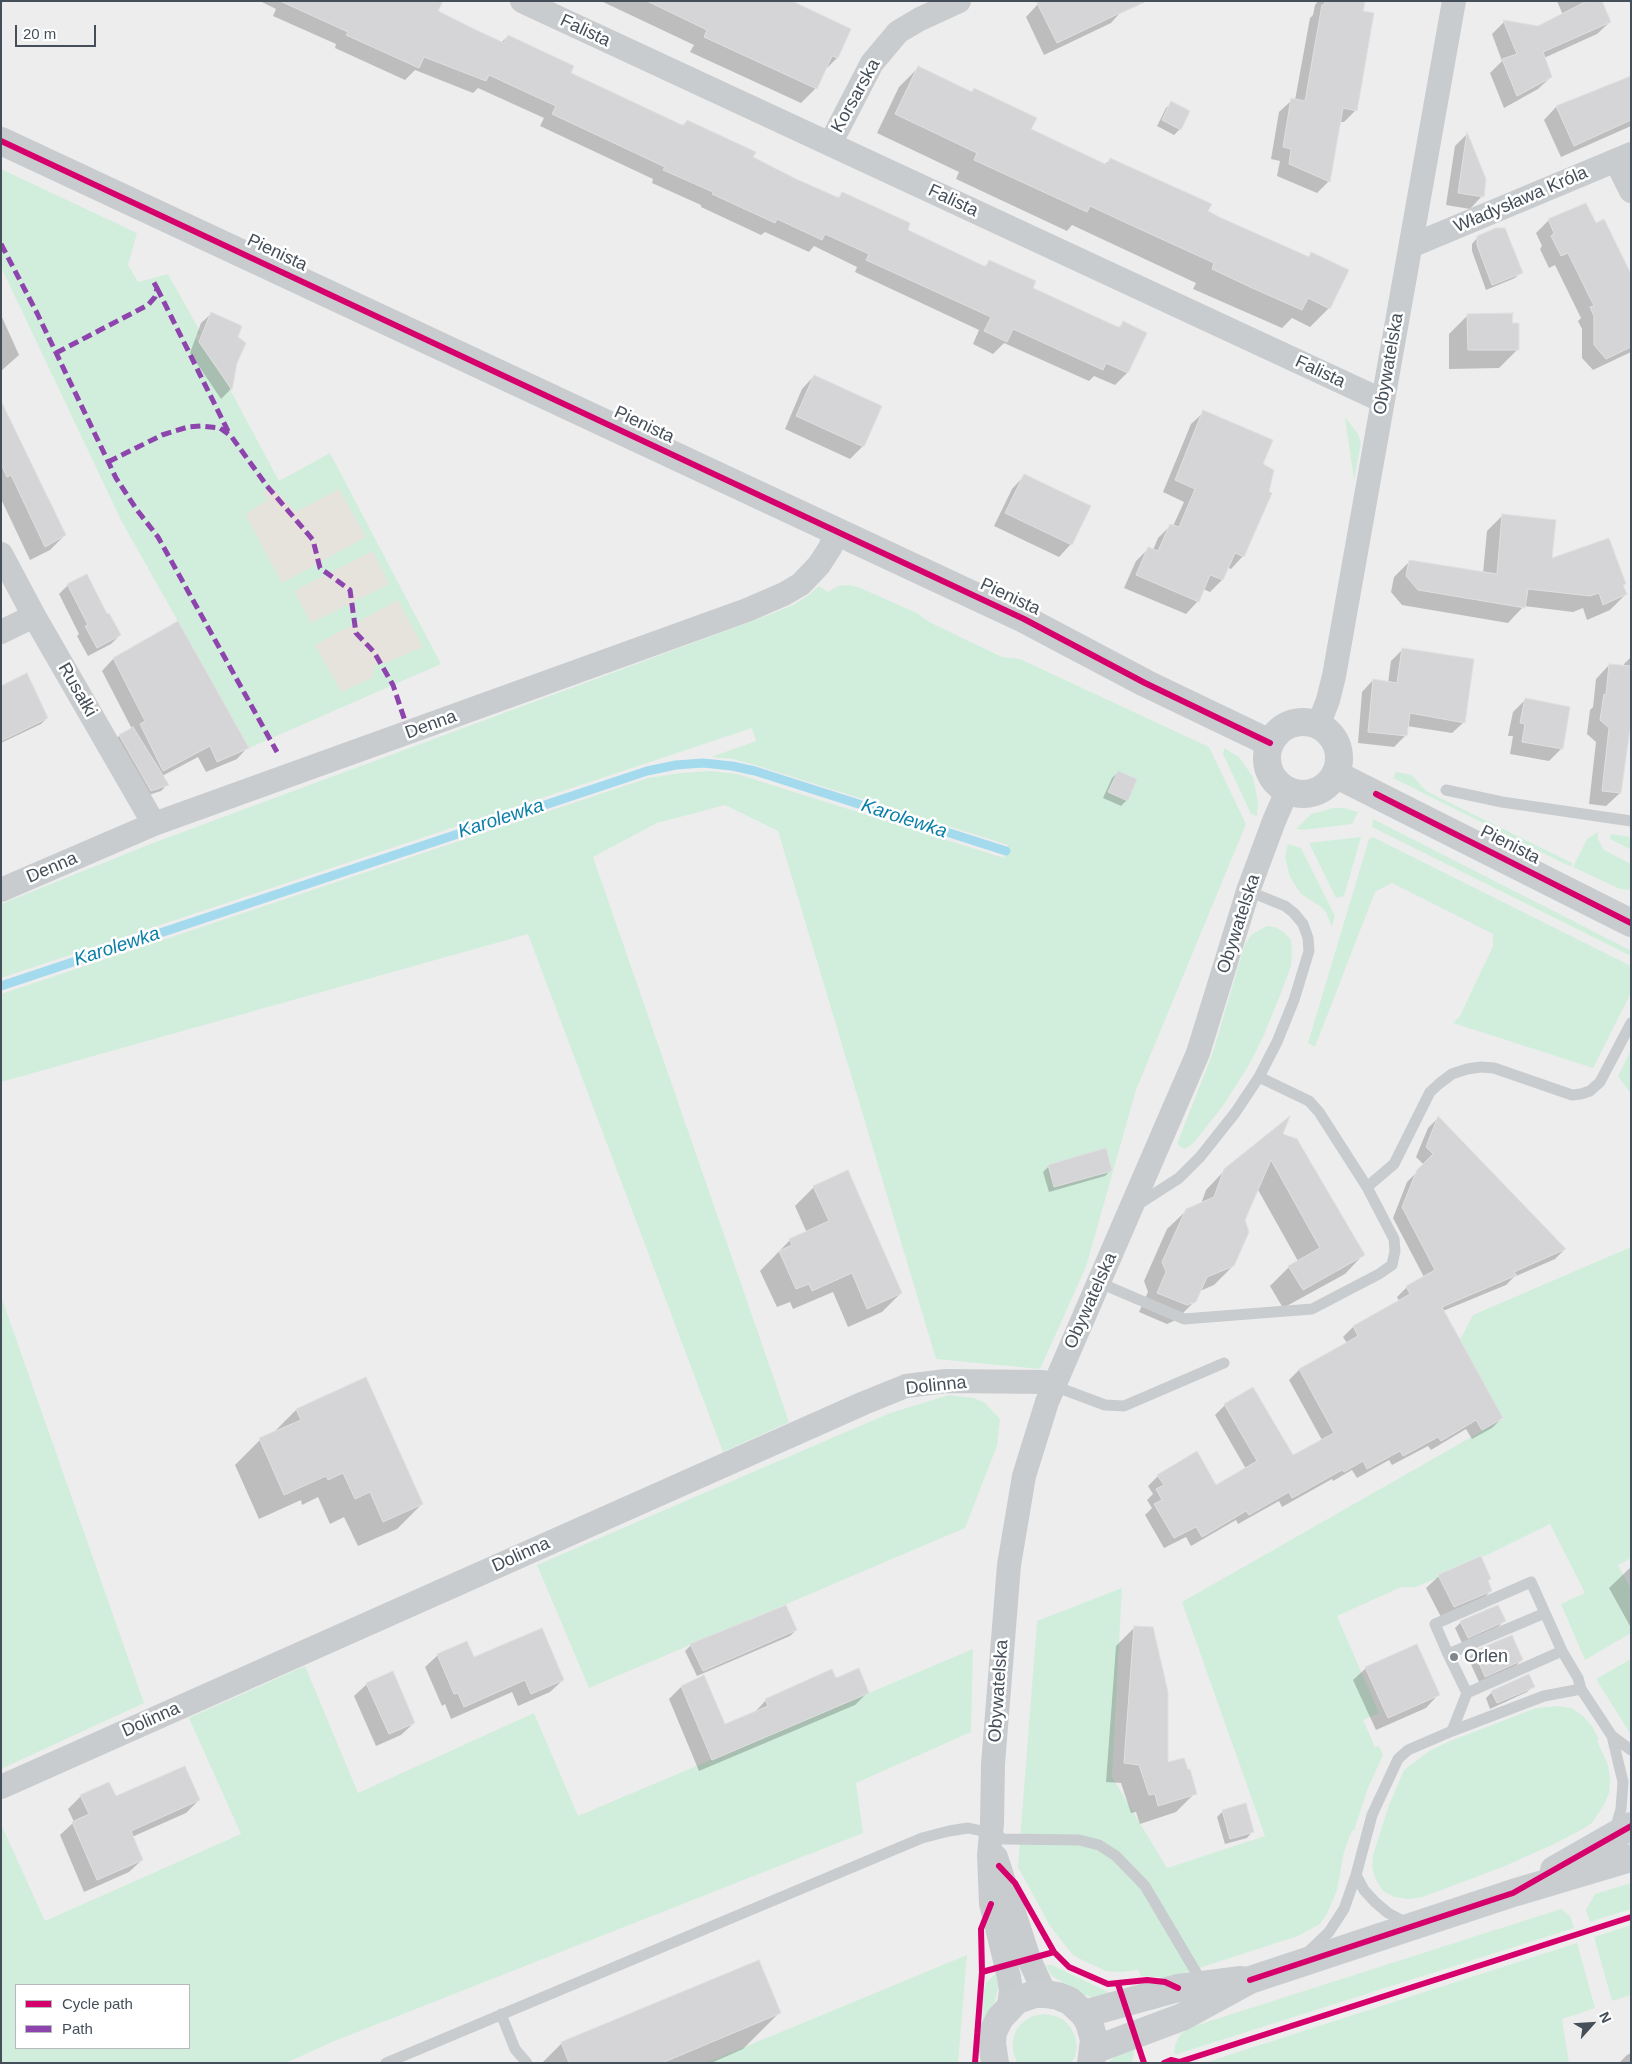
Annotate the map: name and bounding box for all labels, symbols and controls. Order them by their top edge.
street label: Falista [556,10,614,52]
scale bar [18,15,99,47]
text: 20 m [23,25,56,42]
street label: Korsarska [827,55,885,137]
street label: Władysława Króla [1451,162,1591,238]
street label: Falista [924,180,982,222]
street label: Pienista [243,230,311,276]
street label: Obywatelska [1369,311,1409,417]
street label: Falista [1291,351,1349,393]
street label: Pienista [610,402,678,448]
street label: Pienista [976,574,1044,620]
street label: Rusałki [53,659,101,721]
street label: Denna [402,706,460,744]
water label: Karolewka [455,794,547,844]
water label: Karolewka [858,794,950,844]
street label: Pienista [1477,821,1543,869]
street label: Denna [23,848,81,888]
street label: Obywatelska [1213,872,1265,976]
water label: Karolewka [71,922,163,972]
street label: Obywatelska [1060,1250,1122,1352]
street label: Dolinna [905,1372,967,1400]
street label: Dolinna [489,1533,553,1577]
street label: Obywatelska [985,1639,1013,1743]
place label: Orlen [1464,1646,1508,1668]
marker: Orlen [1448,1651,1460,1663]
street label: Dolinna [119,1698,183,1742]
legend [15,1984,190,2049]
text: Cycle path [62,1995,133,2012]
north arrow [1567,1999,1617,2049]
text: N [1596,2009,1615,2025]
text: Path [62,2020,93,2037]

